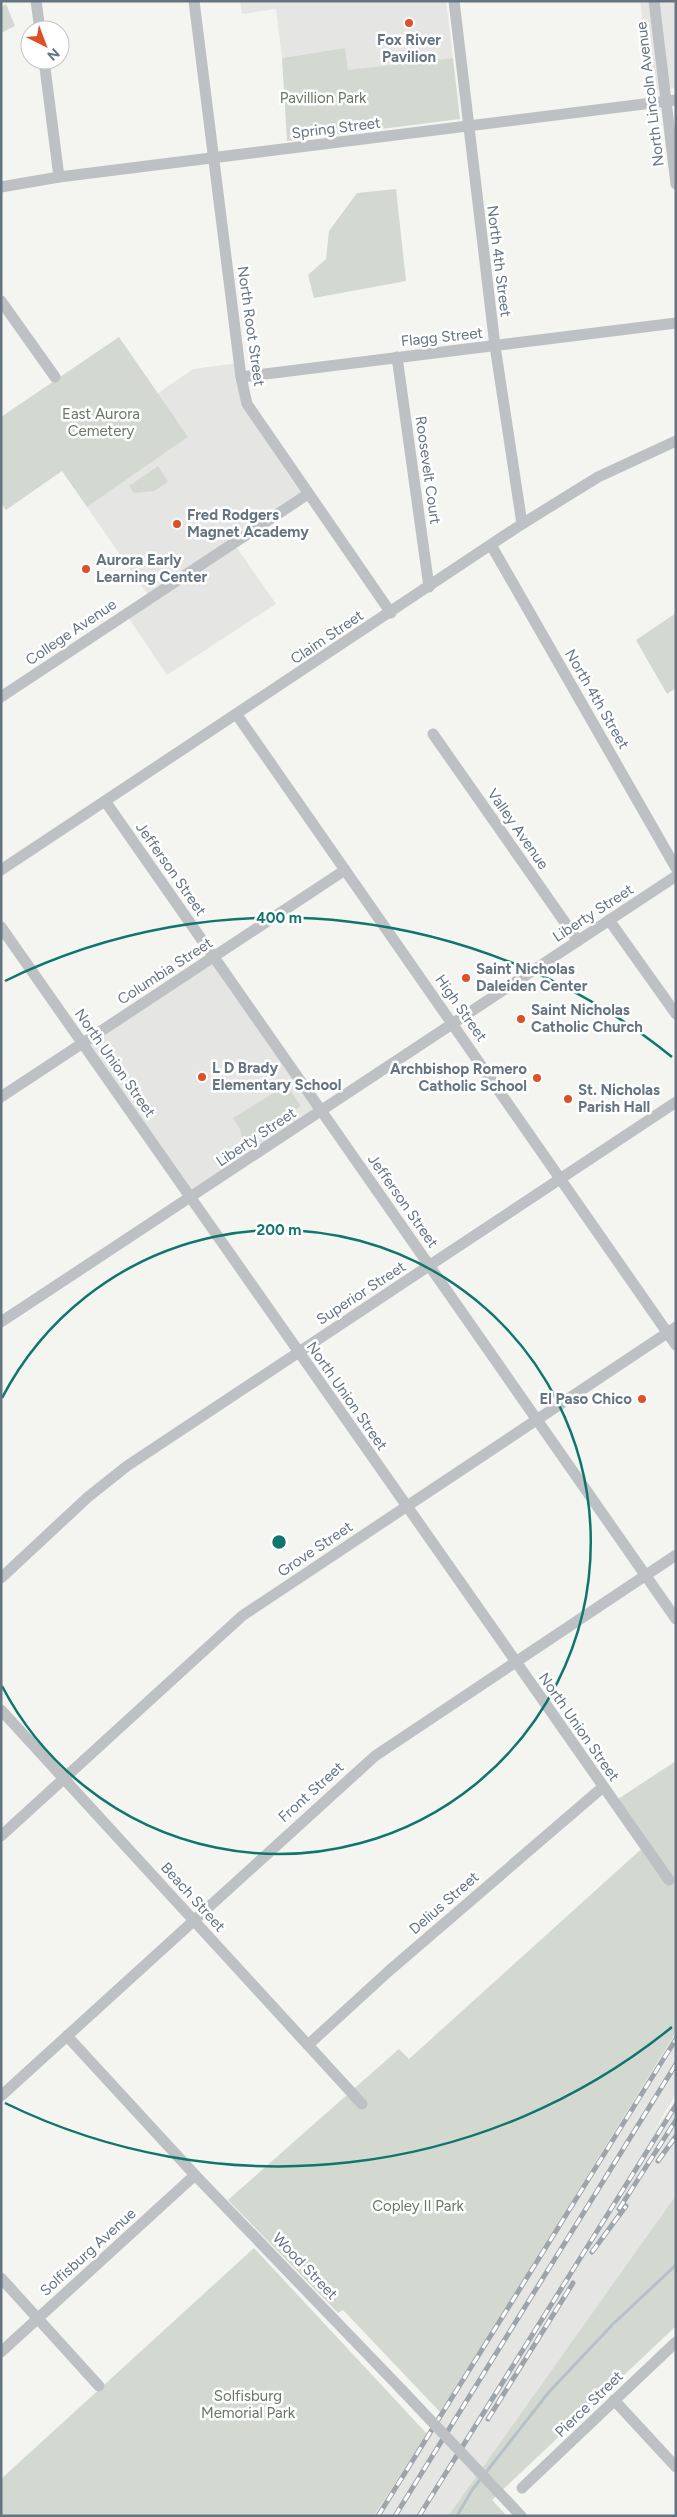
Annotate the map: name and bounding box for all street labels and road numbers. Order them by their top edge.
street label: North Lincoln Avenue [632,21,668,167]
street label: Spring Street [290,114,382,142]
street label: North 4th Street [483,204,515,318]
street label: North Root Street [234,265,268,388]
street label: Flagg Street [400,324,484,350]
street label: Roosevelt Court [412,415,445,525]
street label: College Avenue [22,595,120,669]
street label: Claim Street [287,606,367,668]
street label: North 4th Street [561,646,633,752]
street label: Valley Avenue [484,785,552,873]
street label: Jefferson Street [132,819,210,919]
street label: Liberty Street [549,880,637,946]
street label: Columbia Street [114,933,216,1008]
street label: High Street [431,971,491,1045]
street label: North Union Street [71,1005,159,1121]
street label: Liberty Street [213,1103,300,1170]
street label: Jefferson Street [364,1151,442,1251]
street label: Superior Street [313,1257,409,1329]
street label: North Union Street [303,1338,391,1454]
street label: Grove Street [274,1517,356,1581]
street label: North Union Street [535,1669,623,1785]
street label: Front Street [275,1758,348,1826]
street label: Beach Street [157,1859,229,1936]
street label: Delius Street [406,1868,483,1938]
street label: Solfisburg Avenue [36,2204,140,2300]
street label: Wood Street [269,2229,341,2303]
street label: Pierce Street [551,2367,627,2441]

